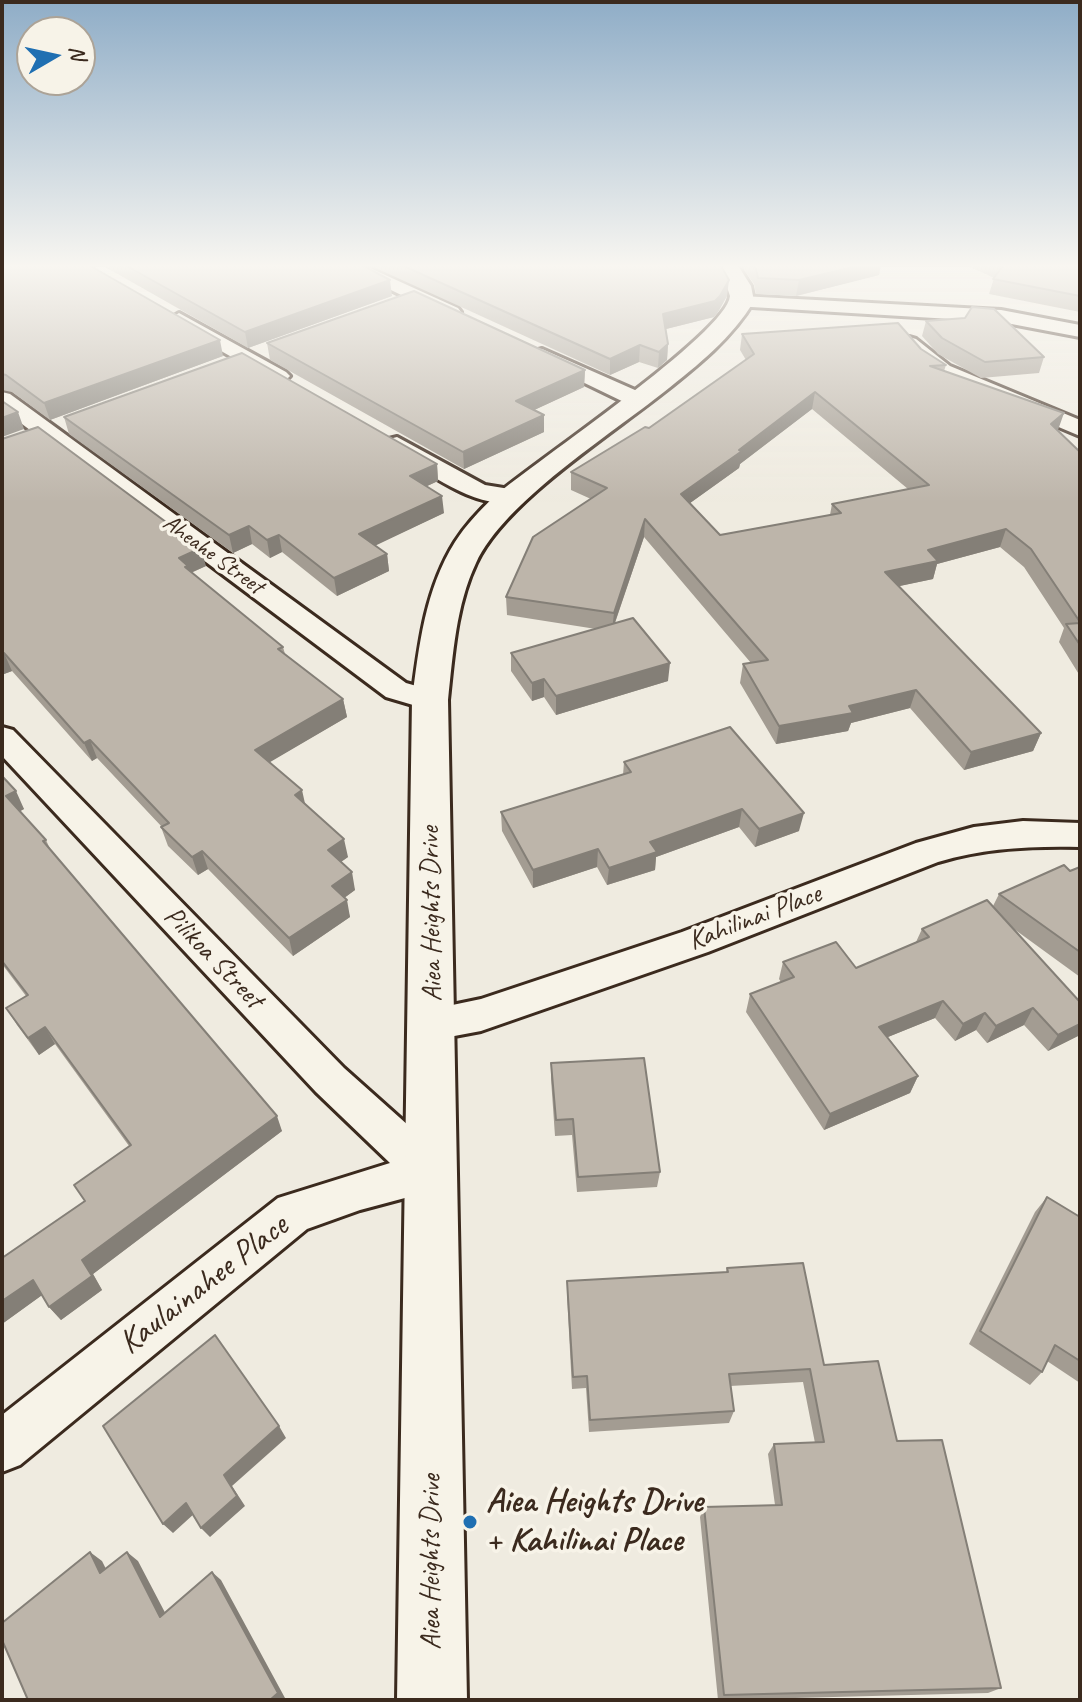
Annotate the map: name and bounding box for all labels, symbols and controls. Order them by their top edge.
north arrow [16,16,96,96]
text: N [63,44,93,61]
street label: Aheahe Street [157,509,269,601]
street label: Aiea Heights Drive [414,826,450,1002]
street label: Kahilinai Place [684,877,826,959]
street label: Pilikoa Street [156,900,270,1016]
street label: Kaulainahee Place [111,1206,297,1364]
street label: Aiea Heights Drive [415,1474,449,1650]
place label: Aiea Heights Drive + Kahilinai Place [486,1482,703,1562]
marker: Aiea Heights Drive + Kahilinai Place [461,1513,479,1531]

